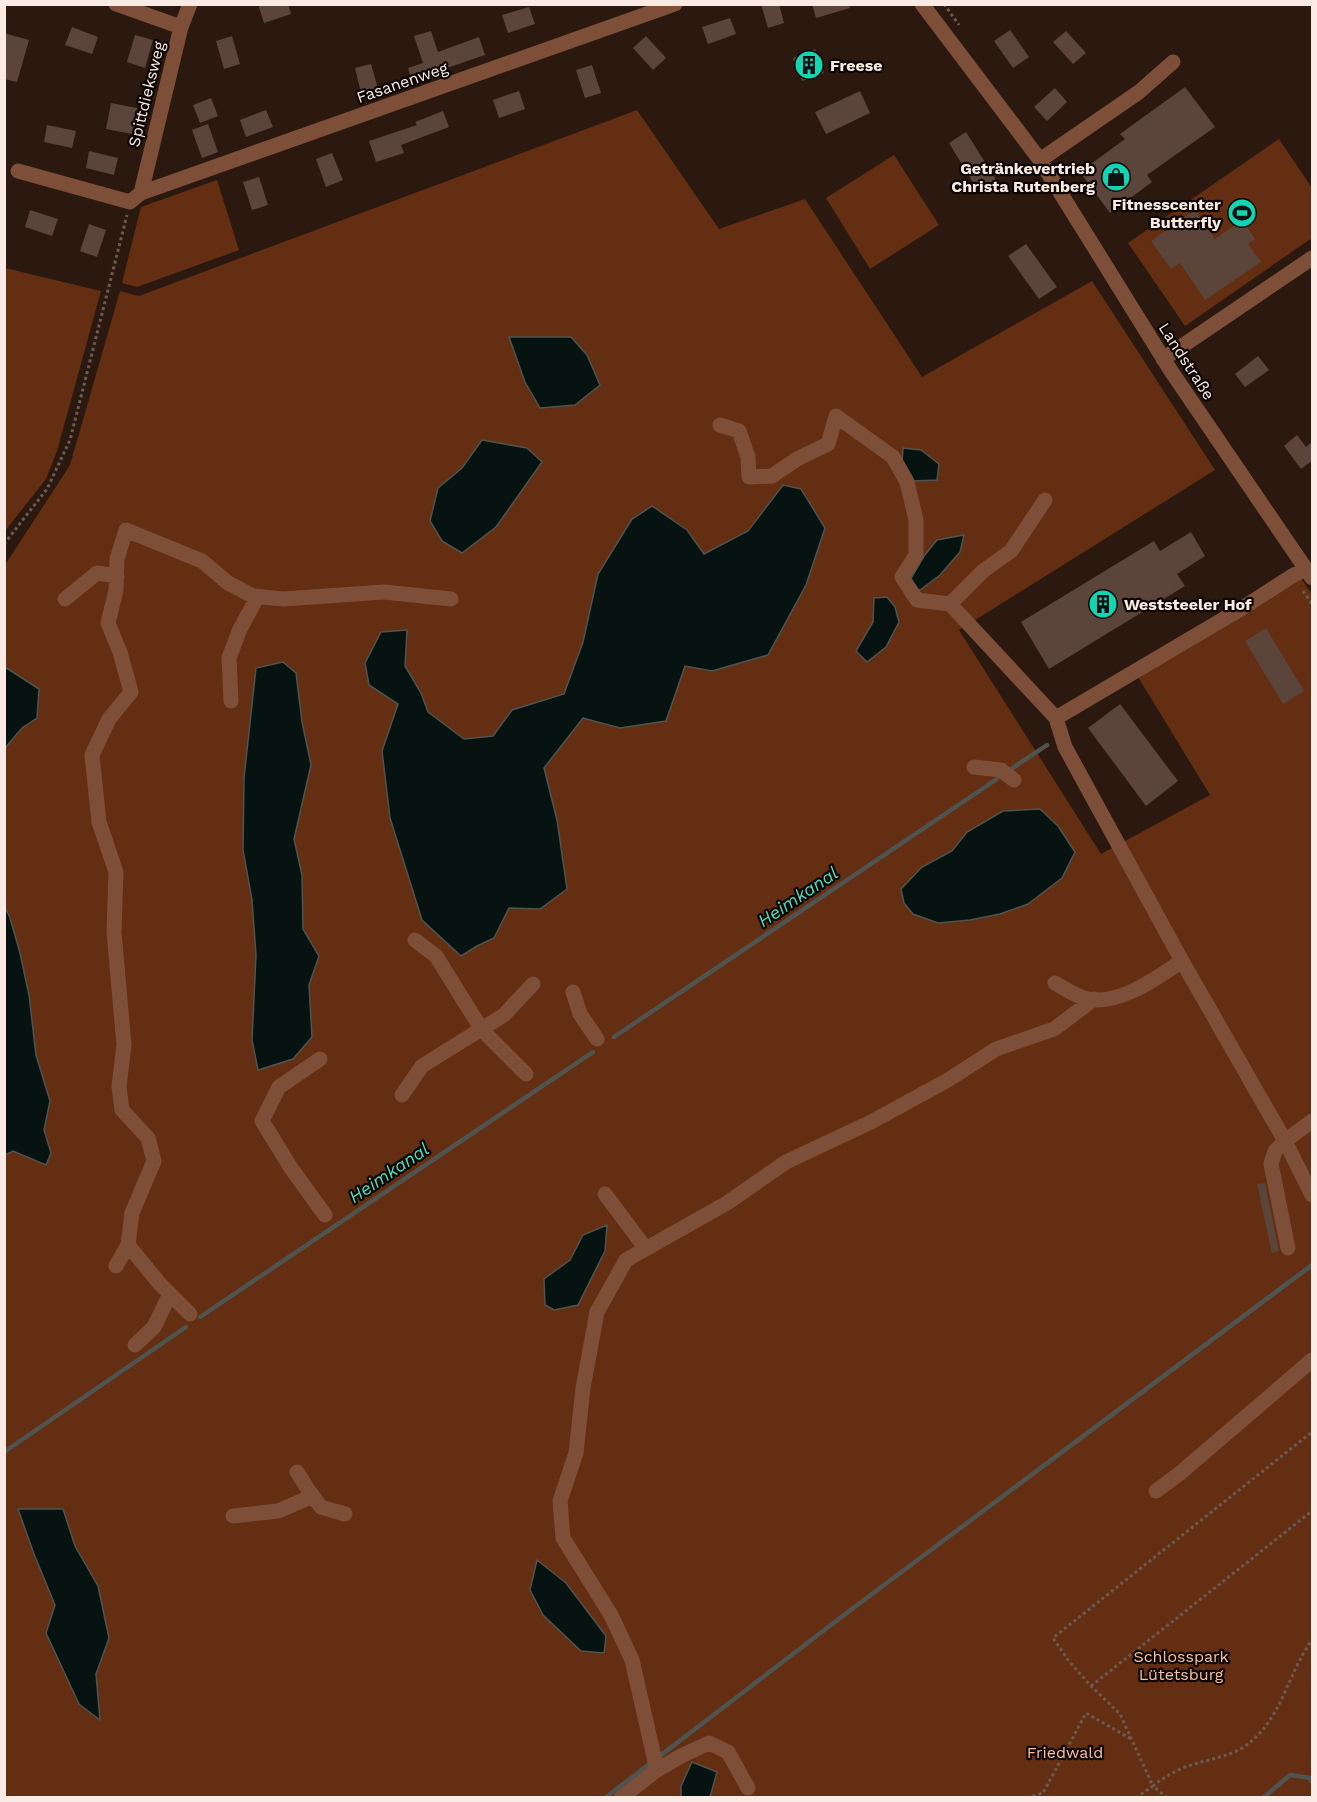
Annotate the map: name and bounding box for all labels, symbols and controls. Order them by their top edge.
street label: Spittdieksweg [124,39,169,149]
building icon: Freese [793,49,825,81]
place label: Freese [830,56,883,75]
street label: Fasanenweg [354,58,451,107]
place label: Getränkevertrieb Christa Rutenberg [951,159,1095,196]
shop icon: Getränkevertrieb Christa Rutenberg [1100,161,1132,193]
place label: Fitnesscenter Butterfly [1112,195,1222,232]
sports icon: Fitnesscenter Butterfly [1226,197,1258,229]
street label: Landstraße [1155,319,1219,403]
building icon: Weststeeler Hof [1087,588,1119,620]
place label: Weststeeler Hof [1124,595,1252,614]
water label: Heimkanal [754,862,842,931]
water label: Heimkanal [345,1138,433,1207]
park label: Schlosspark Lütetsburg [1133,1647,1229,1684]
park label: Friedwald [1027,1743,1103,1762]

